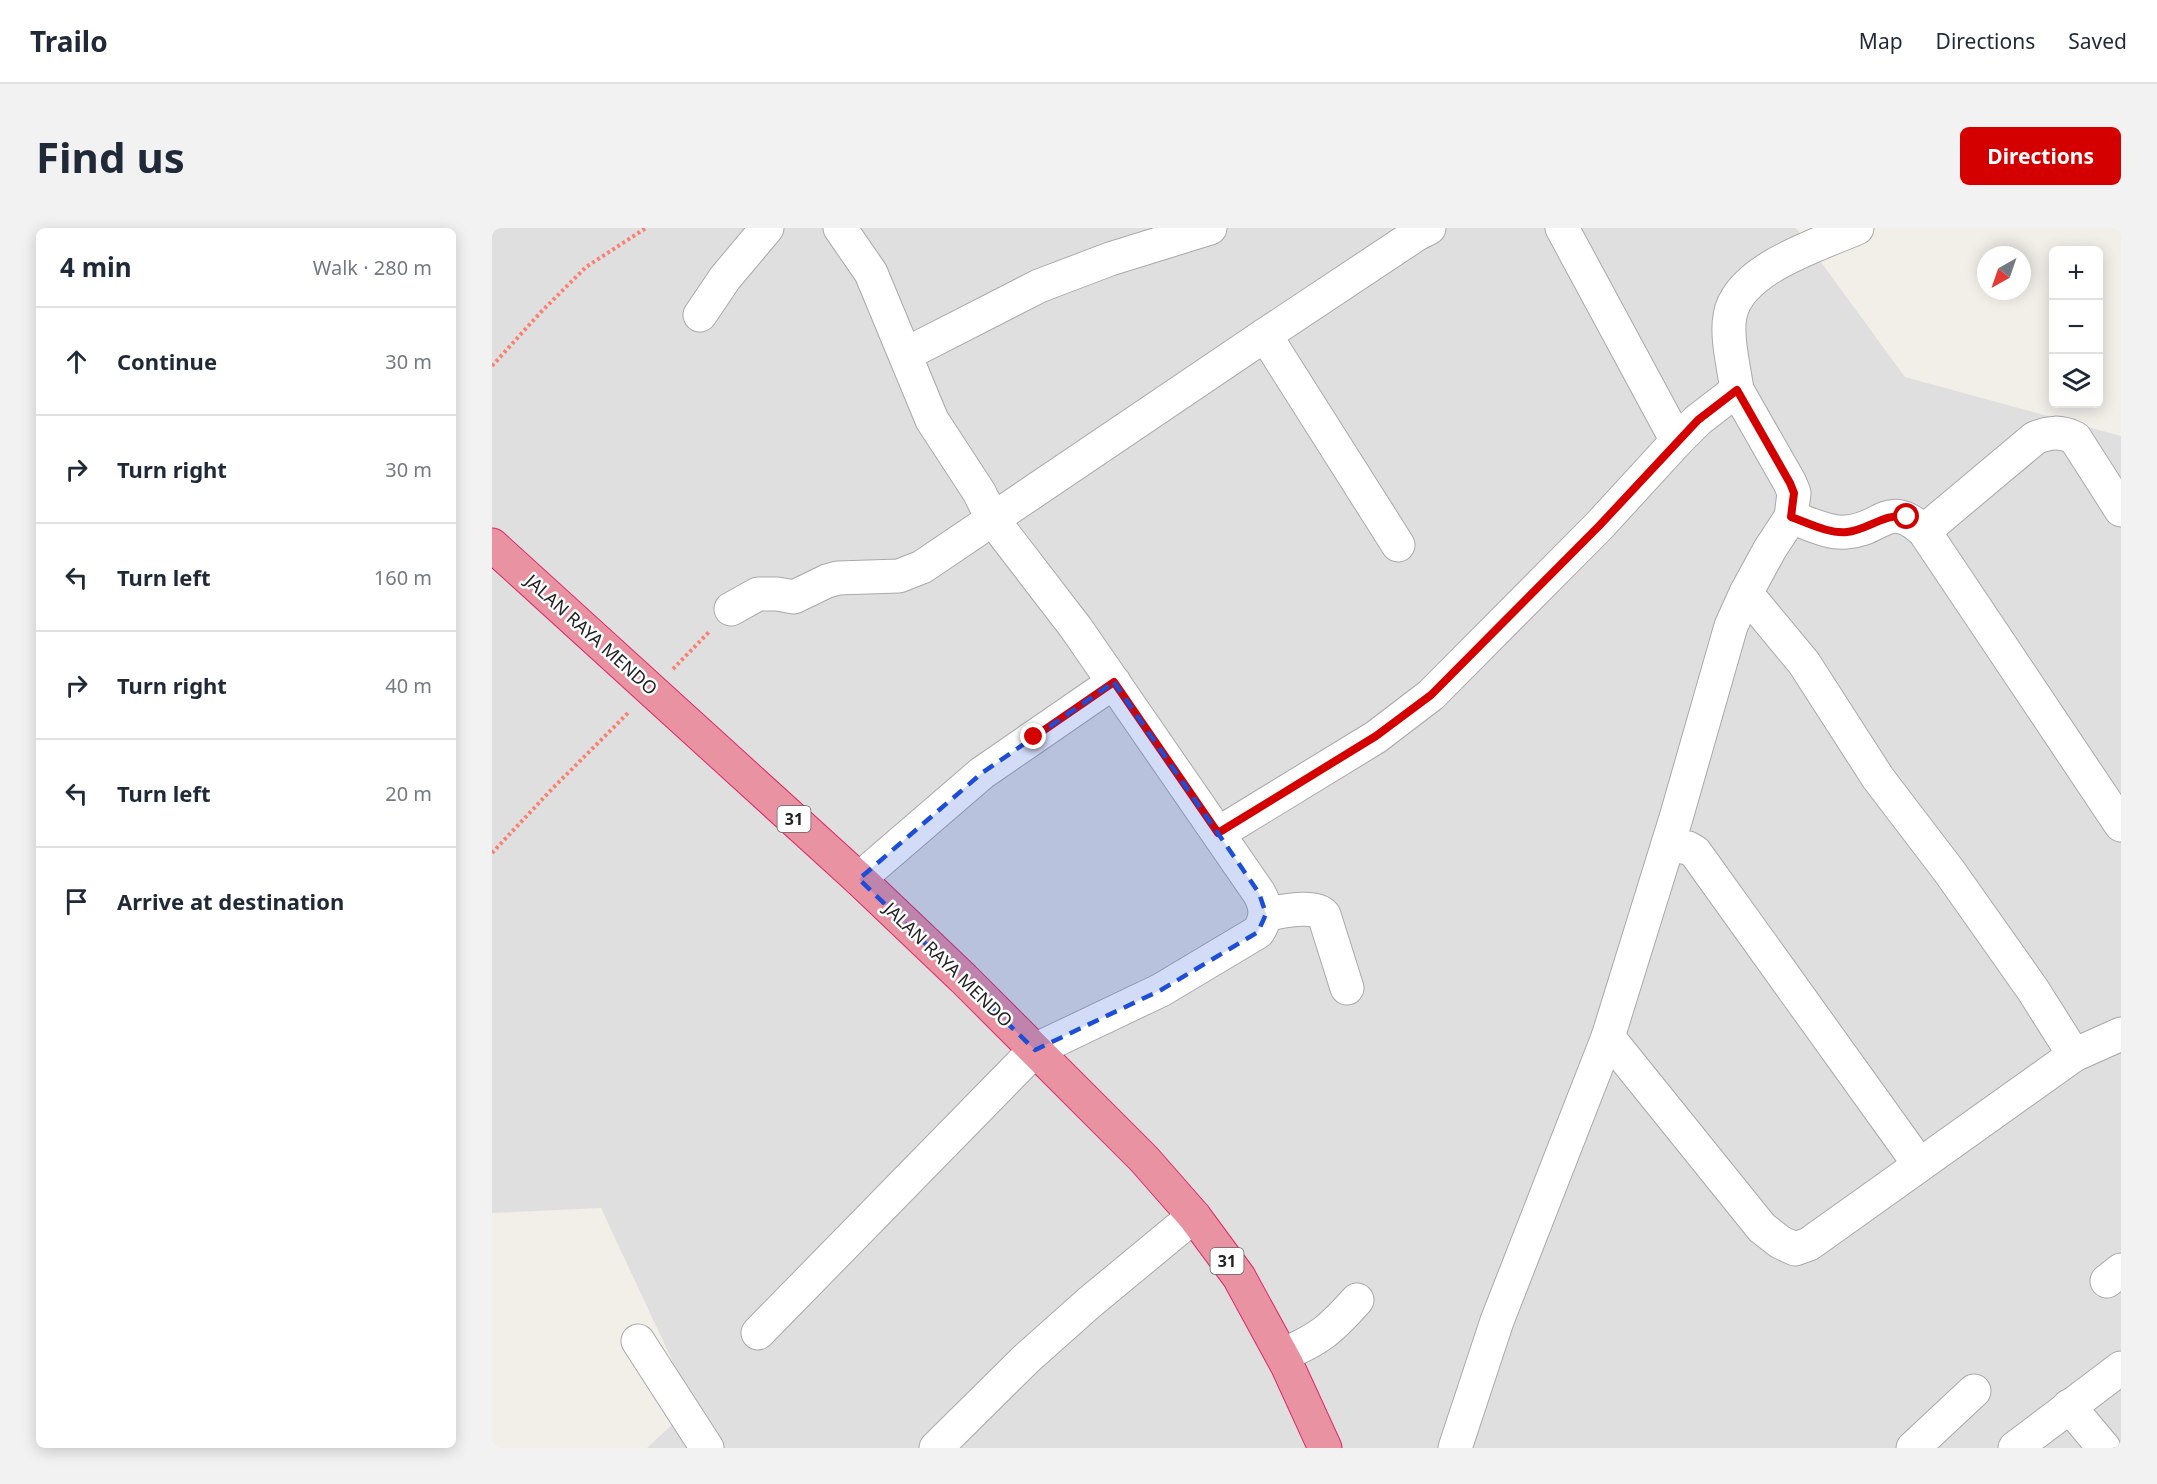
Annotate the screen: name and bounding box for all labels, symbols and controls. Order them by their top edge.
text: Trailo [30,22,108,60]
text: Map [1859,27,1903,55]
text: Directions [1936,27,2035,55]
text: Saved [2068,27,2127,55]
button: Directions [1960,127,2121,185]
text: Find us [36,128,185,185]
north arrow [1977,246,2031,300]
map controls [2049,246,2103,408]
button: + [2049,246,2103,300]
text: 4 min [60,249,132,285]
text: Walk · 280 m [313,254,432,281]
button: − [2049,300,2103,354]
icon: ahead [60,345,93,378]
text: Continue [117,346,217,376]
text: 30 m [385,348,432,375]
button: layers [2049,354,2103,408]
icon: right [60,453,93,486]
text: Turn right [117,454,227,484]
text: 30 m [385,456,432,483]
route start [1893,503,1919,529]
icon: left [60,561,93,594]
text: Turn left [117,562,211,592]
text: 160 m [374,564,432,591]
street label: JALAN RAYA MENDO [519,567,663,700]
icon: right [60,669,93,702]
text: Turn right [117,670,227,700]
text: 40 m [385,672,432,699]
route end [1020,723,1046,749]
icon: left [60,777,93,810]
text: Turn left [117,778,211,808]
text: 20 m [385,780,432,807]
road number: 31 [778,806,810,832]
icon: arrive [60,885,93,918]
text: Arrive at destination [117,886,344,916]
street label: JALAN RAYA MENDO [878,895,1018,1032]
road number: 31 [1210,1248,1244,1274]

